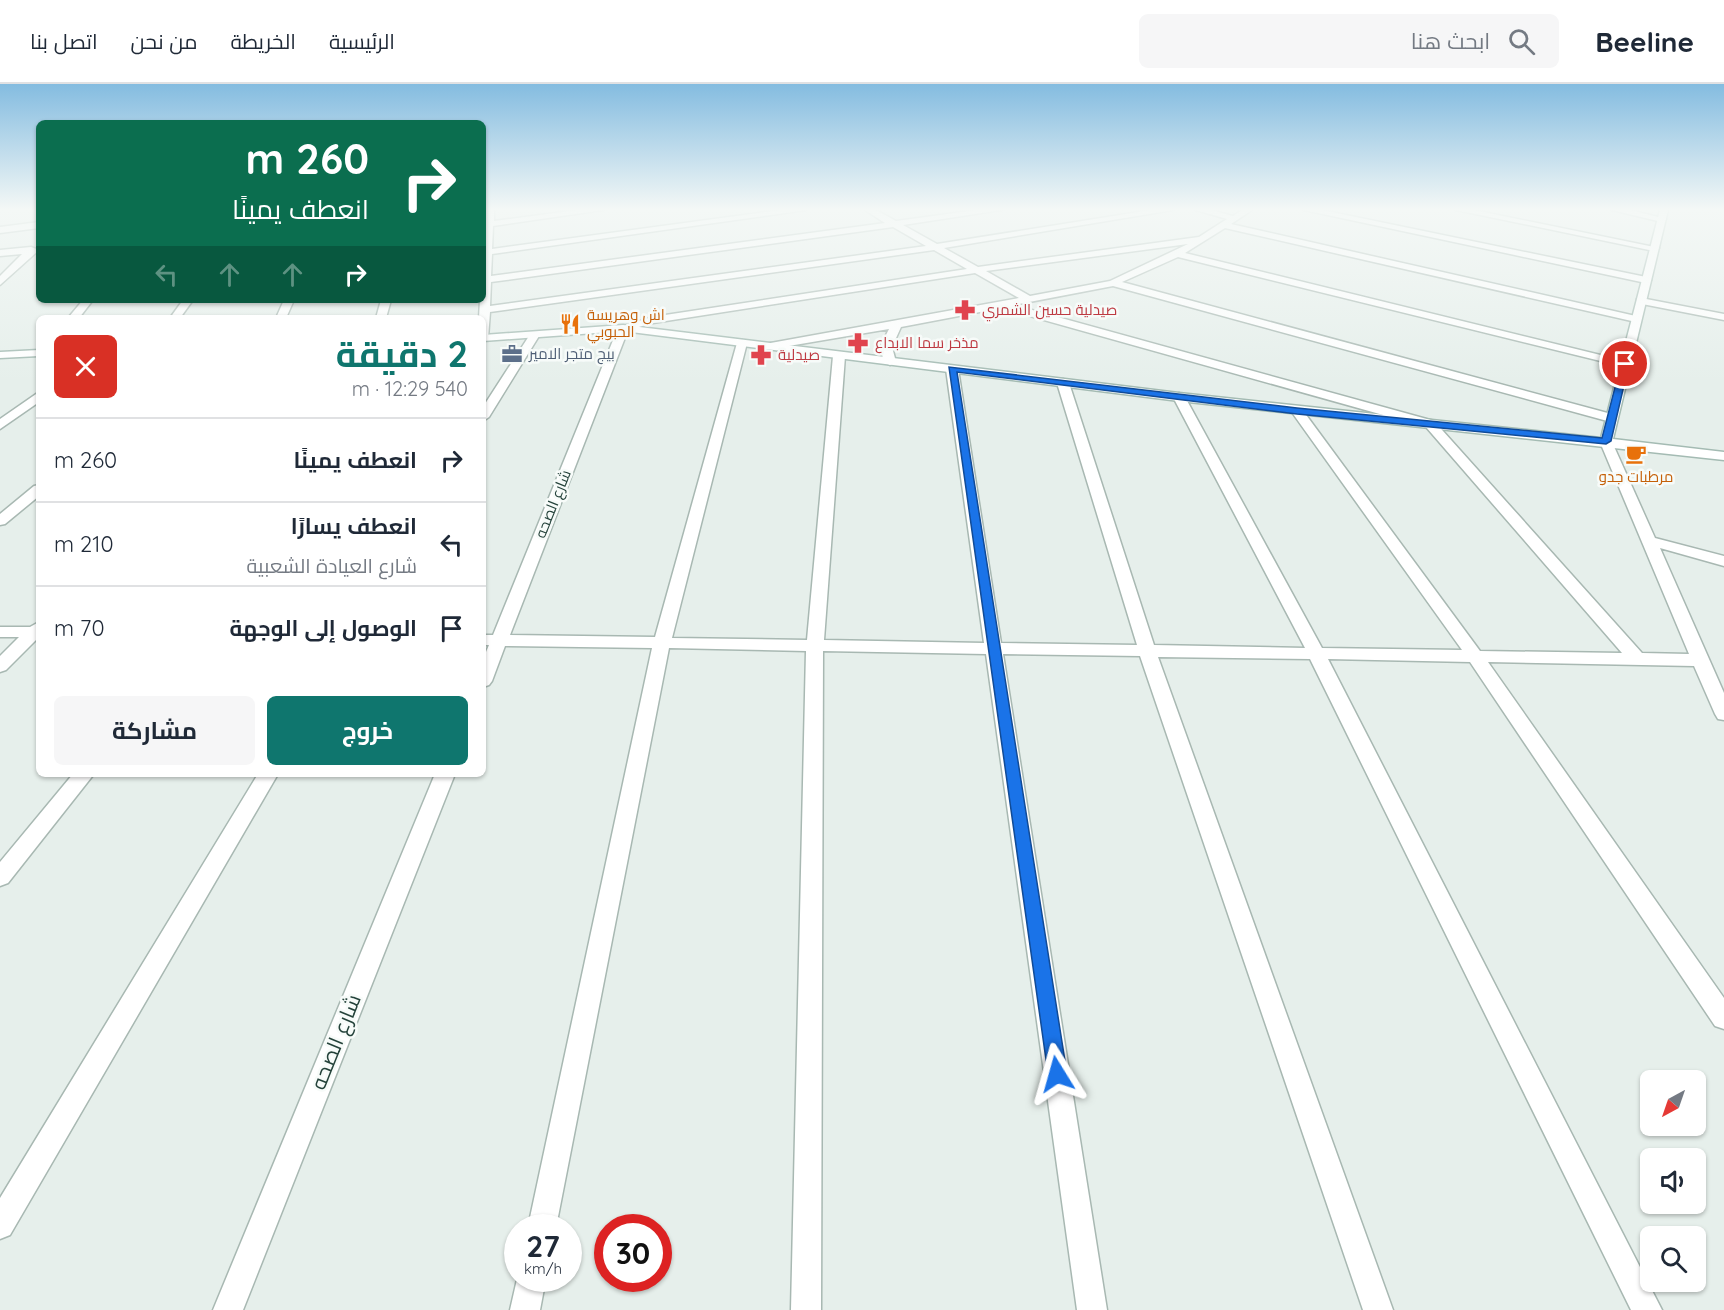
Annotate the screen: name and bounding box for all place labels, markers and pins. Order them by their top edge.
pharmacy icon: صيدلية حسين الشمري [953,298,977,322]
place label: صيدلية حسين الشمري [982,300,1117,322]
place label: اش وهريسة الحبوبي [587,305,665,344]
restaurant icon: اش وهريسة الحبوبي [558,312,582,336]
pharmacy icon: مذخر سما الابداع [846,331,870,355]
place label: مذخر سما الابداع [875,333,979,354]
pin [1599,338,1650,389]
office icon: بيج متجر الامير [500,342,524,366]
pharmacy icon: صيدلية [749,343,773,367]
place label: بيج متجر الامير [528,344,615,365]
place label: صيدلية [778,345,820,364]
cafe icon: مرطبات جدو [1624,442,1648,466]
place label: مرطبات جدو [1599,467,1673,486]

